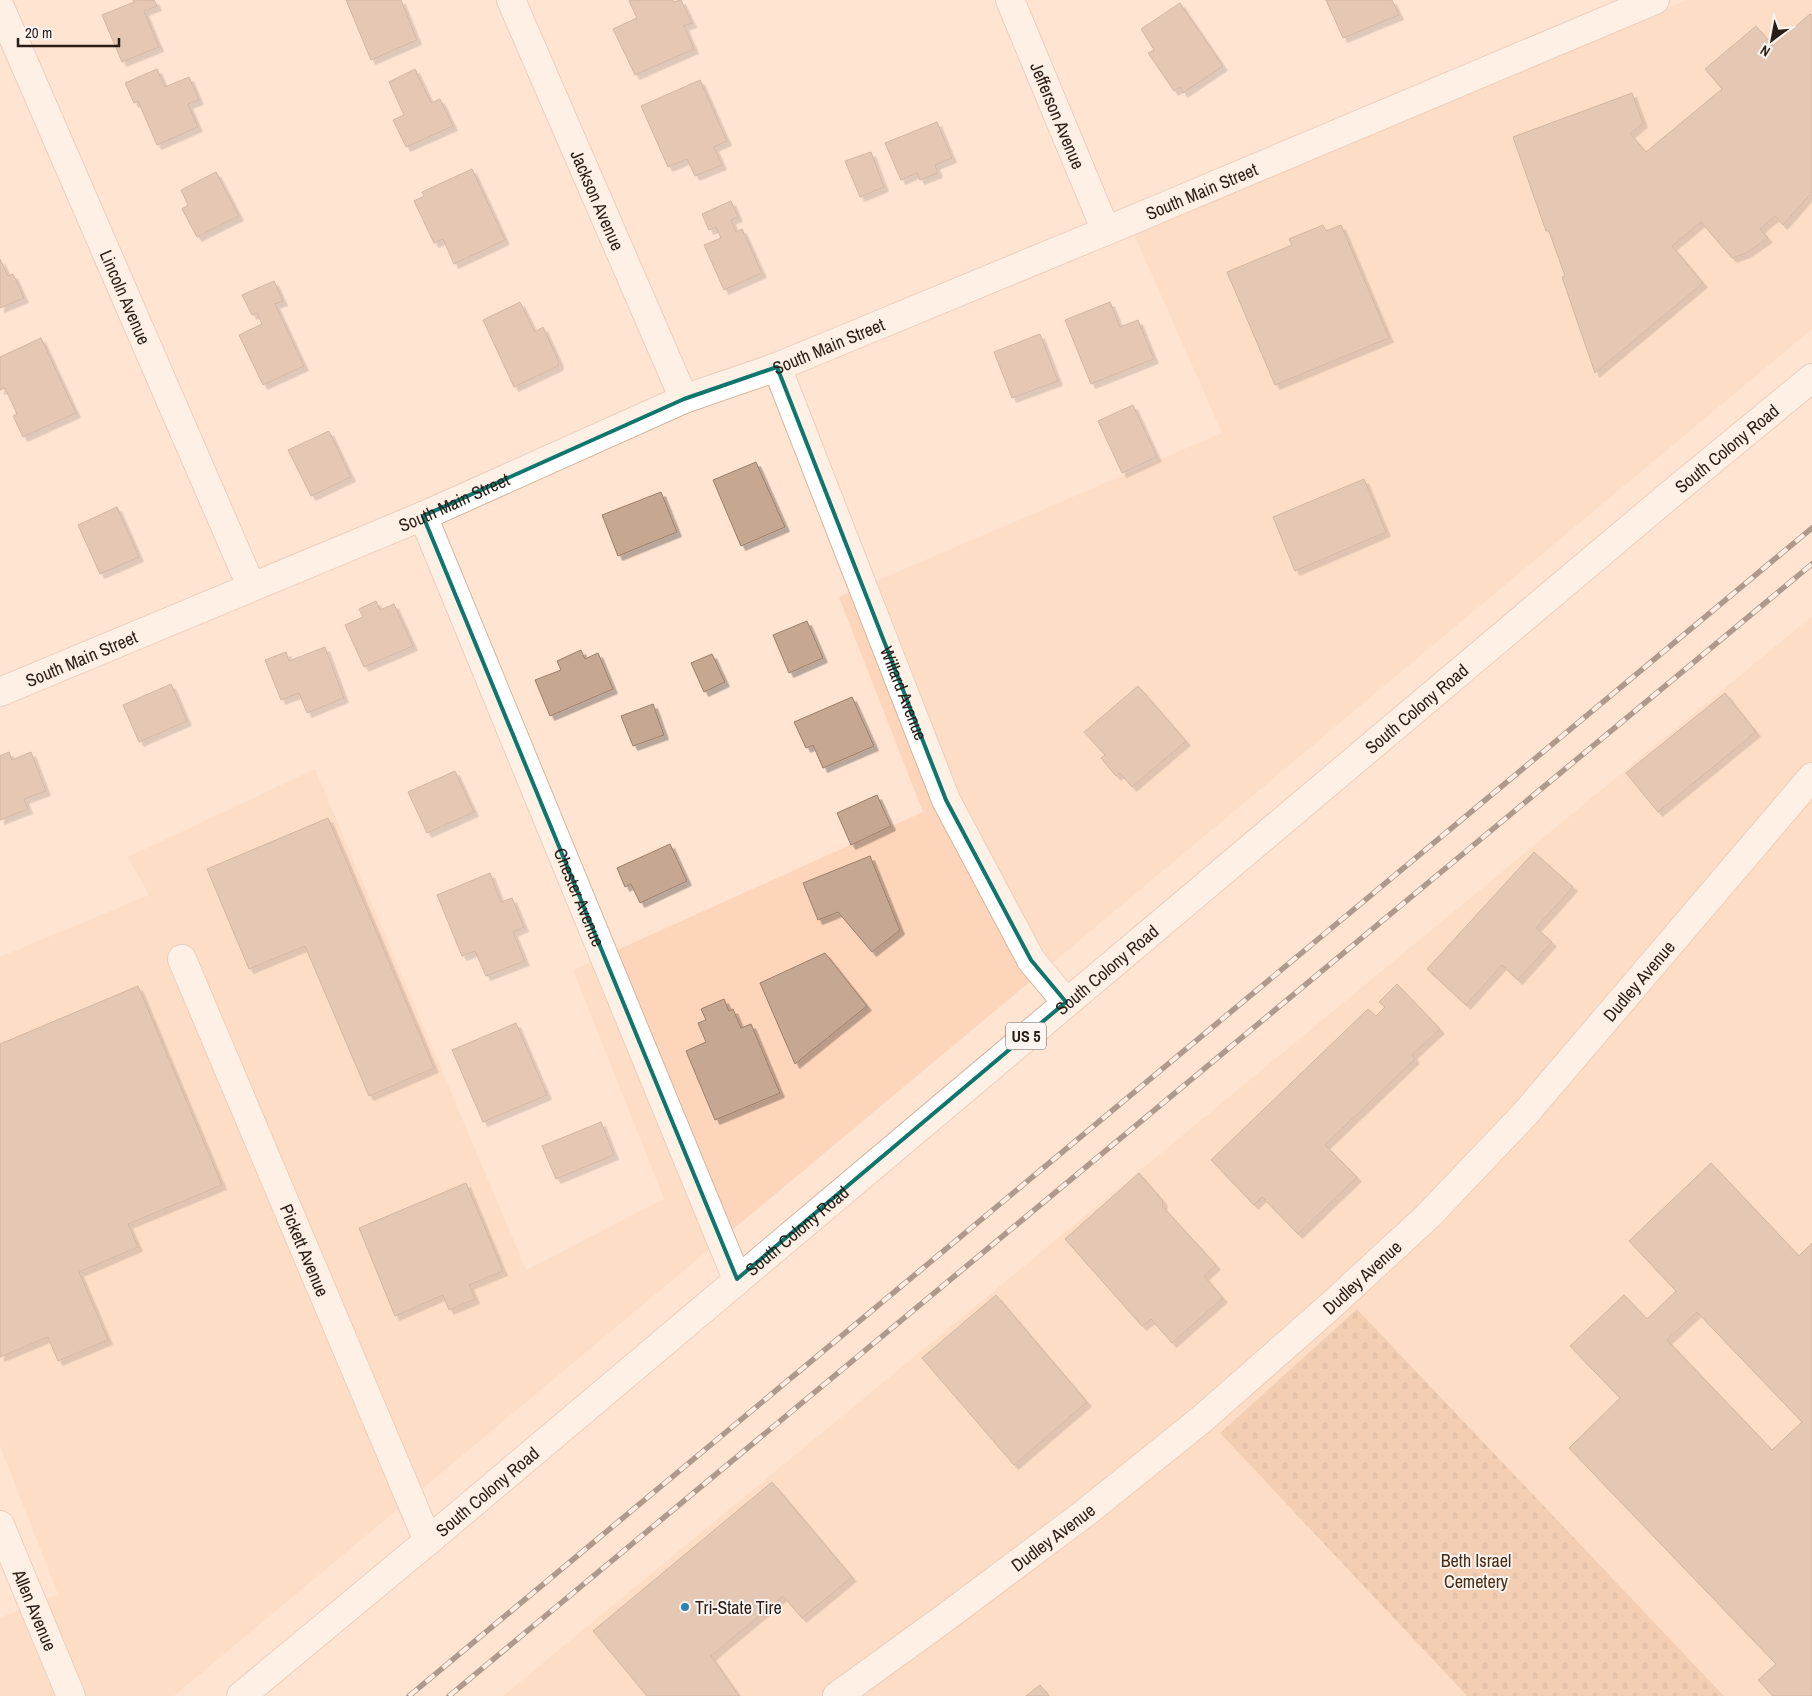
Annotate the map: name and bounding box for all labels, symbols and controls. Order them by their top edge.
scale bar [18,15,119,47]
north arrow [1747,15,1797,65]
text: 20 m [25,22,52,43]
text: N [1757,41,1773,61]
street label: Jefferson Avenue [1025,58,1091,173]
street label: Jackson Avenue [565,146,631,254]
street label: South Main Street [1142,156,1261,225]
street label: Lincoln Avenue [94,246,157,348]
street label: South Main Street [768,312,888,380]
street label: South Colony Road [1669,398,1784,499]
street label: South Main Street [394,466,513,537]
street label: South Main Street [21,624,141,693]
street label: Willard Avenue [875,642,934,744]
street label: South Colony Road [1359,658,1473,759]
street label: Chester Avenue [548,844,611,950]
street label: South Colony Road [1049,919,1163,1020]
street label: Dudley Avenue [1597,935,1680,1027]
road number: US 5 [1006,1022,1046,1050]
street label: South Colony Road [740,1180,854,1281]
street label: Pickett Avenue [274,1200,336,1300]
street label: Dudley Avenue [1317,1234,1407,1320]
street label: South Colony Road [430,1440,544,1542]
street label: Dudley Avenue [1006,1497,1100,1577]
park label: Beth Israel Cemetery [1441,1548,1511,1594]
street label: Allen Avenue [7,1565,63,1654]
place label: Tri-State Tire [695,1595,782,1620]
marker: Tri-State Tire [679,1601,691,1613]

